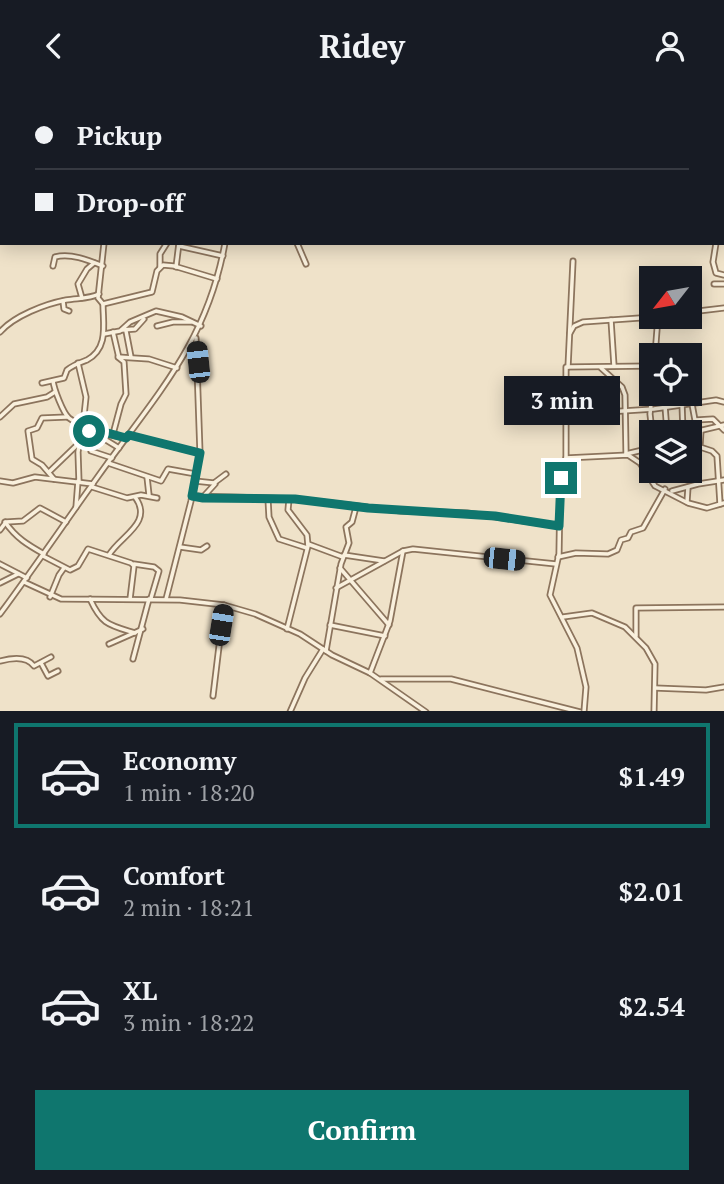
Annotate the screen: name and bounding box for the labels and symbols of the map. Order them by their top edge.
north arrow [639,266,702,329]
car [186,340,211,384]
callout: 3 min [503,377,619,425]
route start [73,415,105,447]
route end [545,462,577,494]
car [483,546,526,572]
car [208,603,235,647]

